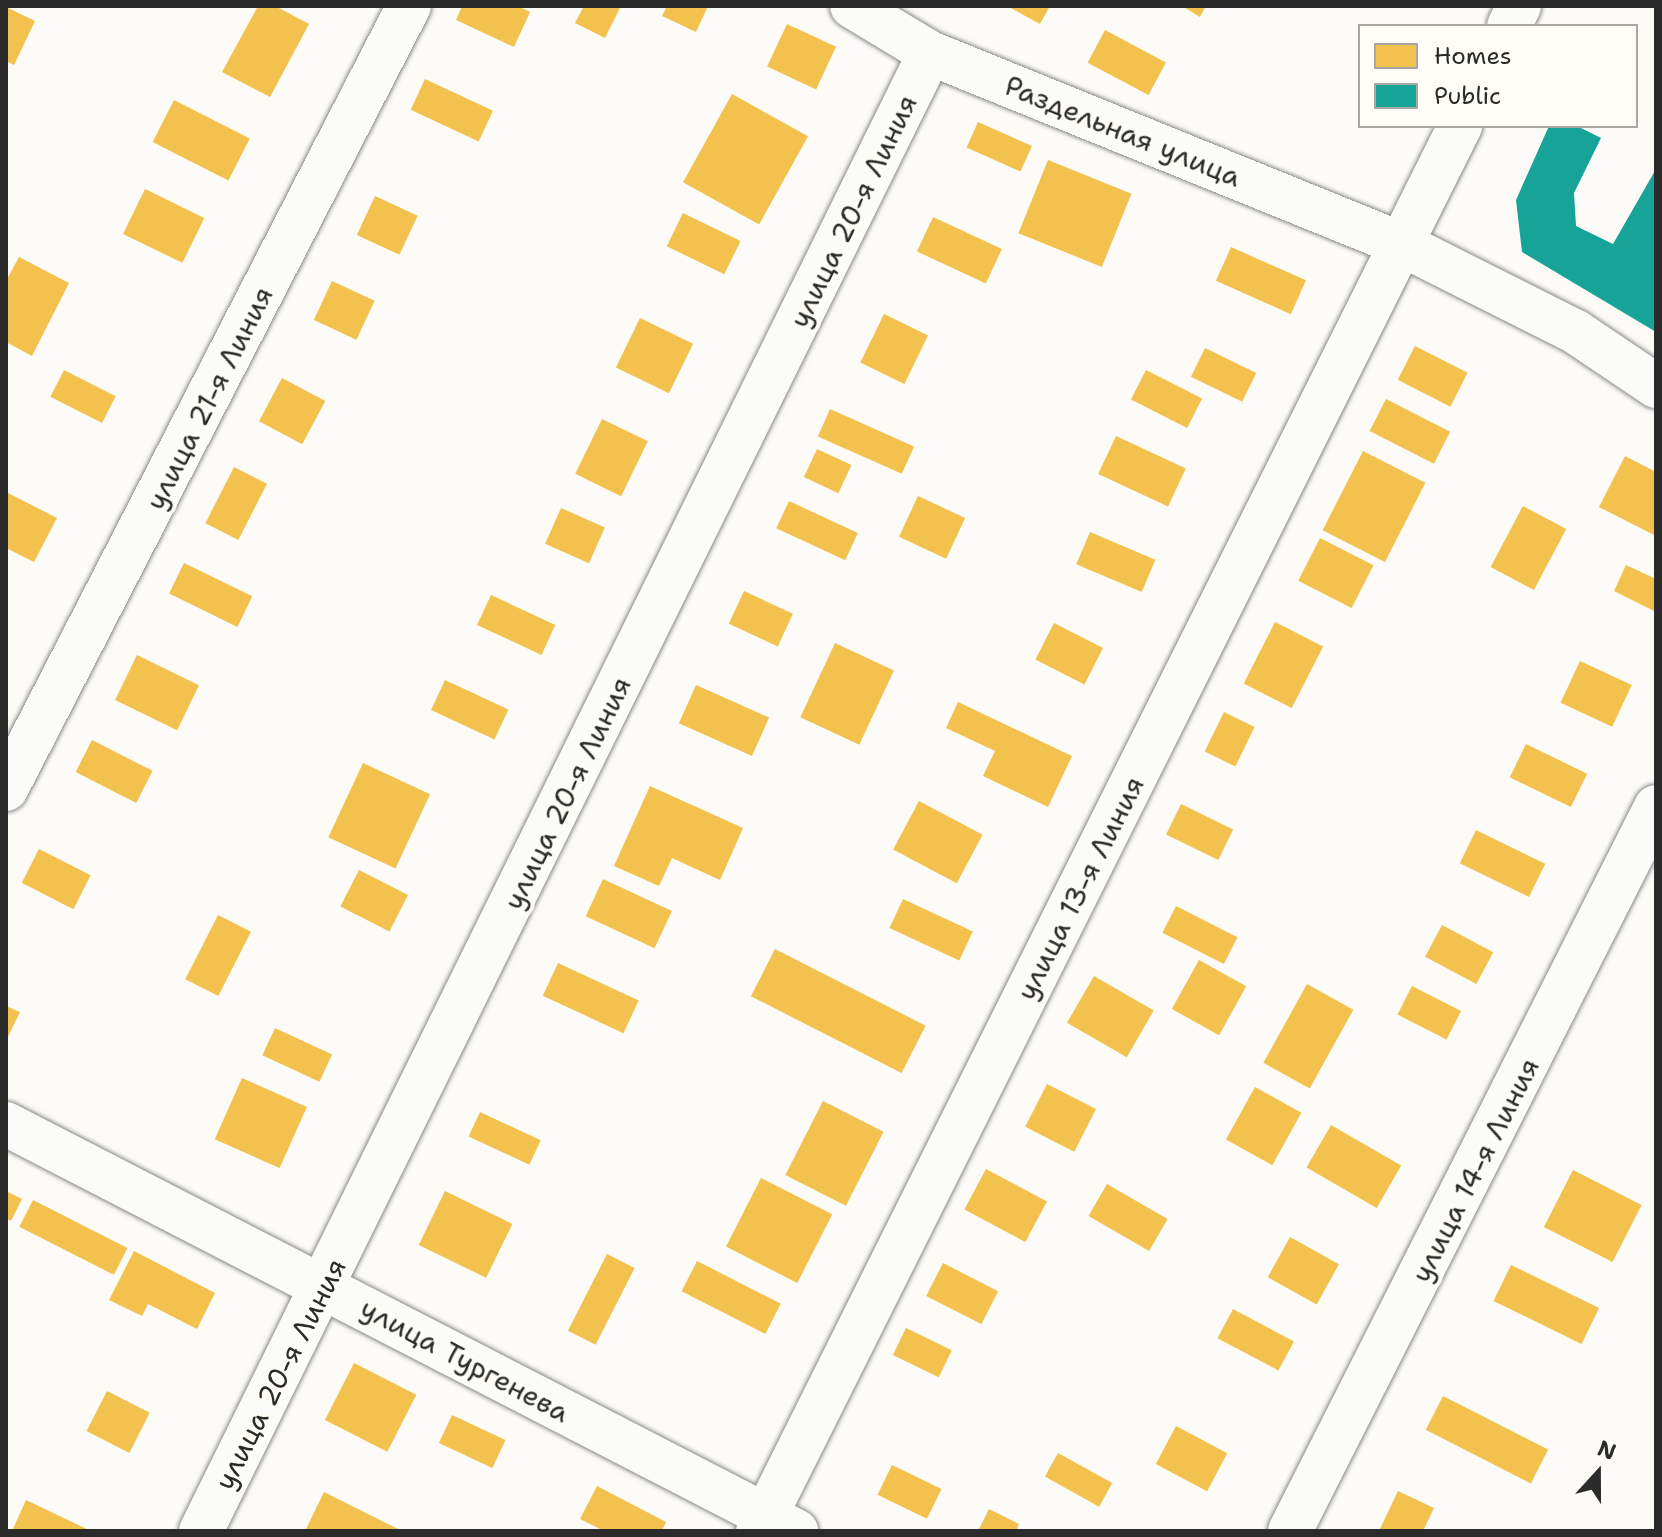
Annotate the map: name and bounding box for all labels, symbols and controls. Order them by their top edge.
legend [1358,24,1638,128]
text: Homes [1434,40,1512,72]
street label: Раздельная улица [1000,68,1246,194]
text: Public [1434,80,1501,112]
street label: улица 20-я Линия [782,89,924,333]
street label: улица 21-я Линия [138,281,280,515]
street label: улица 20-я Линия [496,671,638,915]
street label: улица 13-я Линия [1009,770,1151,1006]
street label: улица 14-я Линия [1404,1052,1546,1288]
street label: улица 20-я Линия [207,1253,353,1495]
street label: улица Тургенева [355,1291,575,1429]
north arrow [1558,1433,1638,1513]
text: N [1593,1433,1620,1467]

